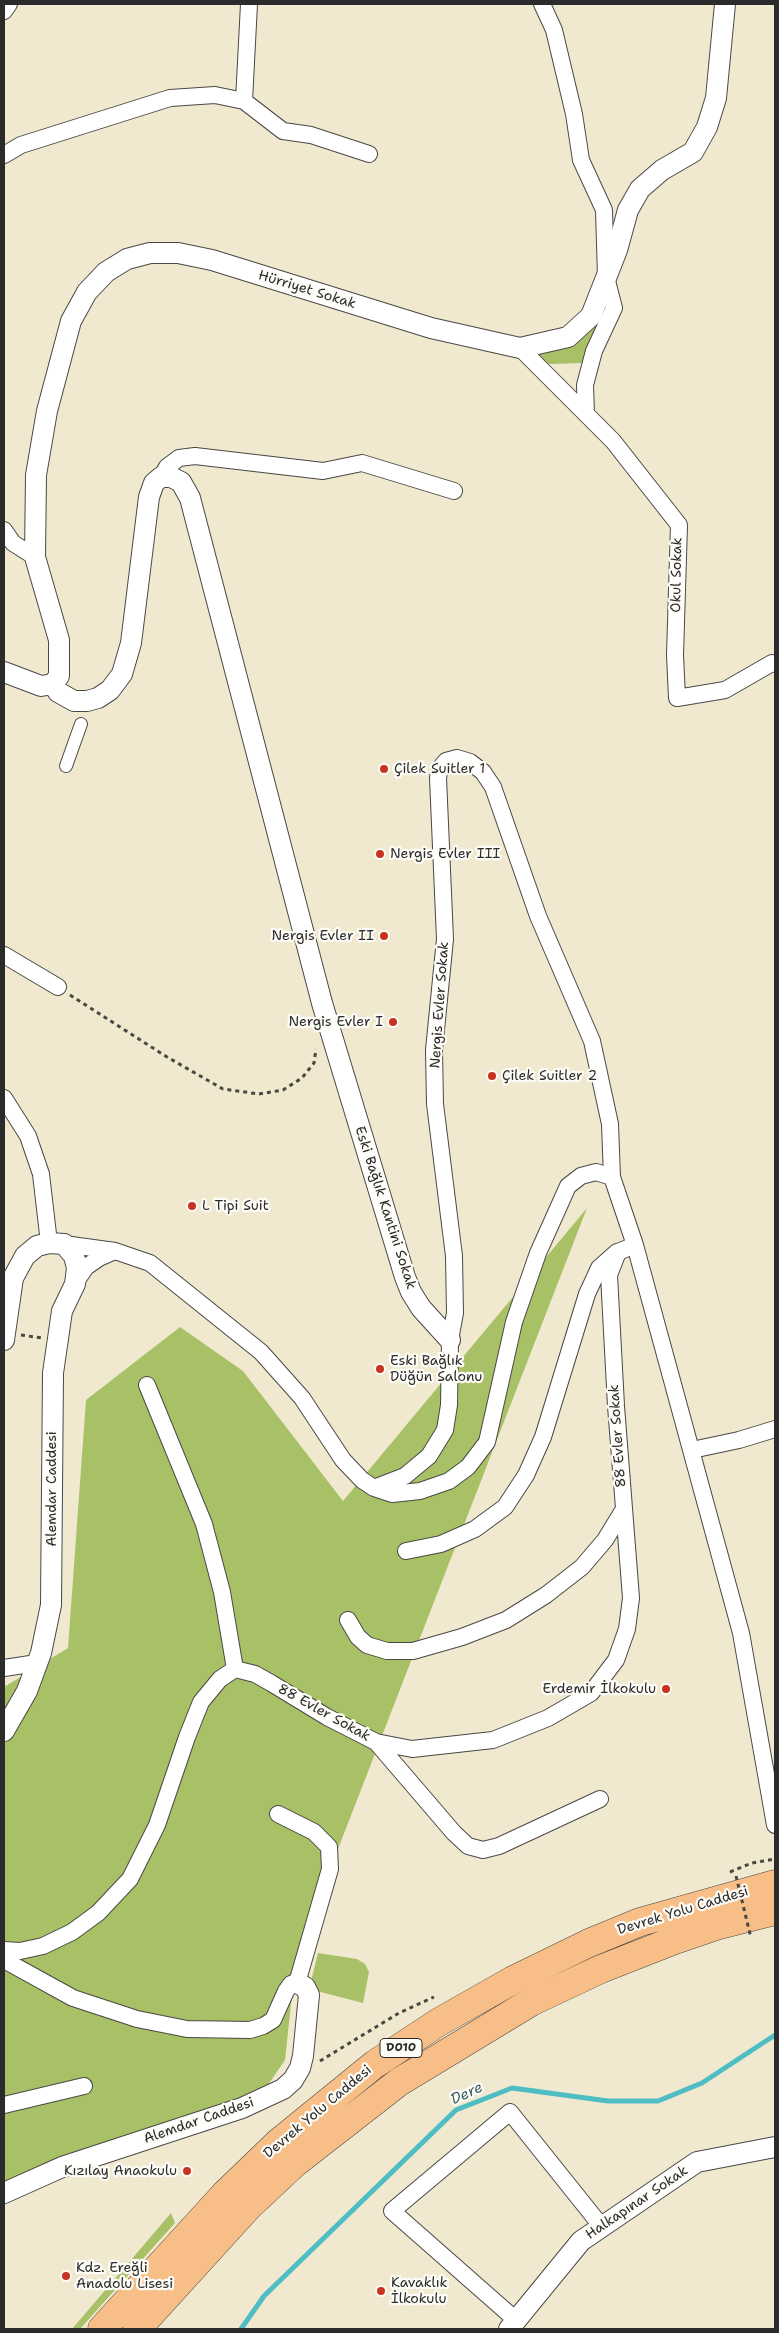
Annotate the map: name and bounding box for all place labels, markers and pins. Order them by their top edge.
place label: Çilek Suitler 1 [394,761,485,777]
marker: Çilek Suitler 1 [378,763,390,775]
place label: Nergis Evler III [390,846,500,862]
marker: Nergis Evler III [374,848,386,860]
place label: Nergis Evler II [272,928,374,944]
marker: Nergis Evler II [378,930,390,942]
place label: Nergis Evler I [289,1014,383,1030]
marker: Nergis Evler I [387,1016,399,1028]
place label: Çilek Suitler 2 [502,1068,597,1084]
marker: Çilek Suitler 2 [486,1070,498,1082]
place label: L Tipi Suit [202,1198,269,1214]
marker: L Tipi Suit [186,1200,198,1212]
place label: Eski Bağlık Düğün Salonu [390,1353,482,1385]
marker: Eski Bağlık Düğün Salonu [374,1363,386,1375]
place label: Erdemir İlkokulu [543,1681,656,1697]
marker: Erdemir İlkokulu [660,1683,672,1695]
place label: Kızılay Anaokulu [64,2163,177,2179]
marker: Kızılay Anaokulu [181,2165,193,2177]
place label: Kdz. Ereğli Anadolu Lisesi [76,2260,173,2292]
marker: Kdz. Ereğli Anadolu Lisesi [60,2270,72,2282]
place label: Kavaklık İlkokulu [391,2275,447,2308]
marker: Kavaklık İlkokulu [375,2285,387,2297]

